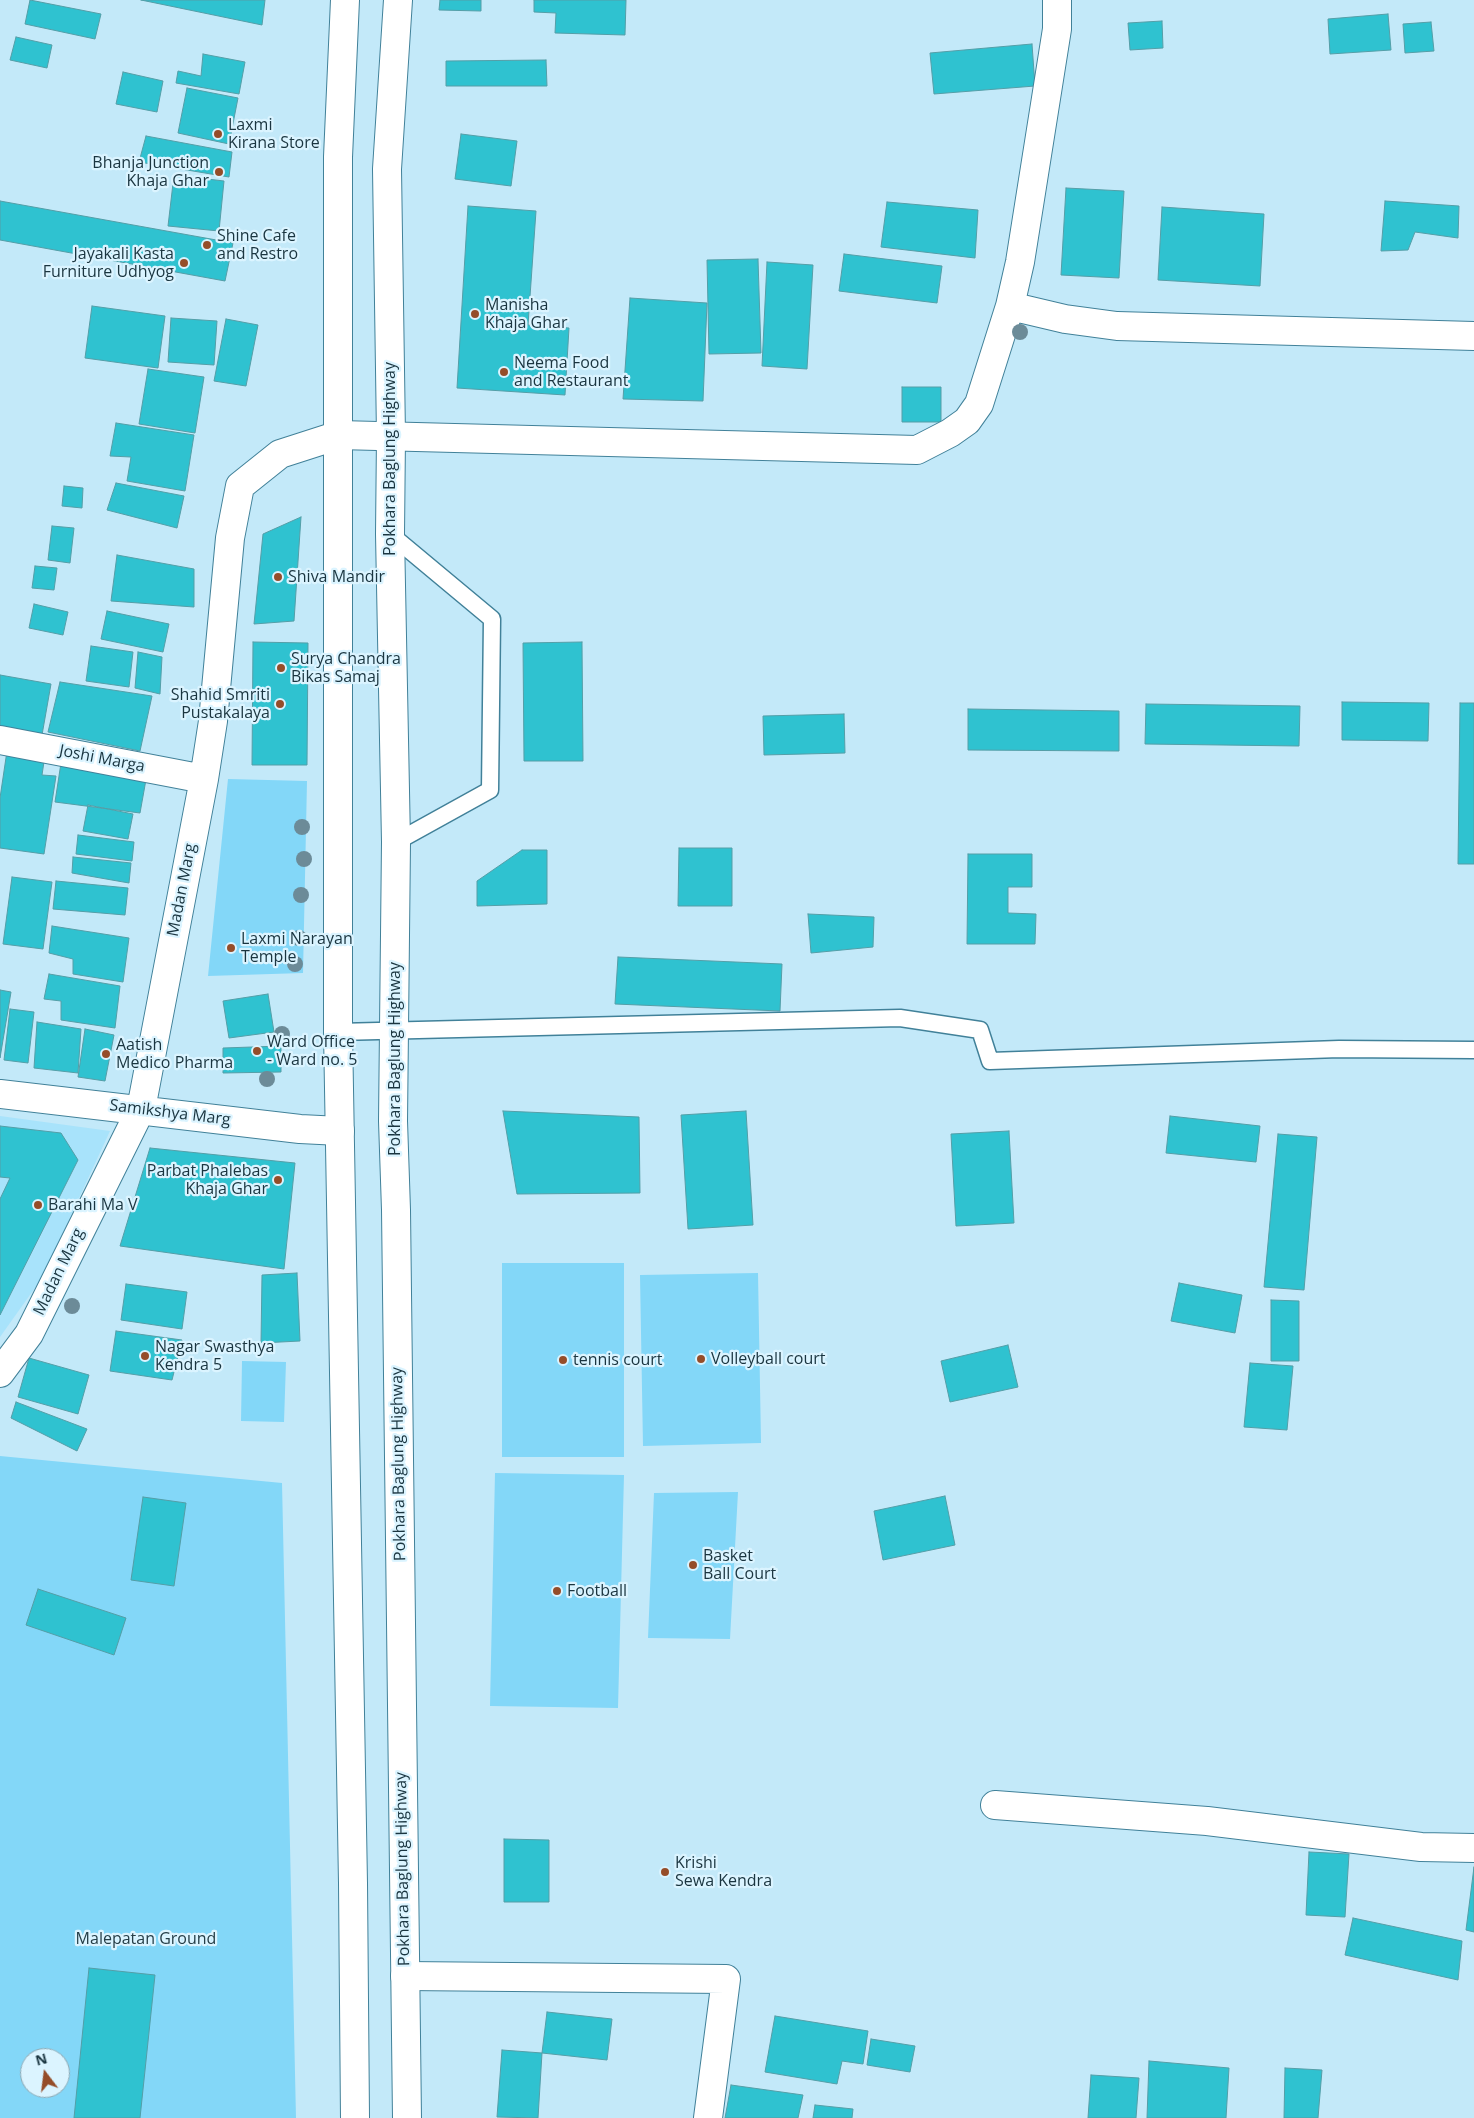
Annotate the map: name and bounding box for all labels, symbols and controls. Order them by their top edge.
place label: Laxmi Kirana Store [228,115,320,153]
marker: Laxmi Kirana Store [212,128,224,140]
place label: Bhanja Junction Khaja Ghar [92,153,209,191]
marker: Bhanja Junction Khaja Ghar [213,166,225,178]
place label: Shine Cafe and Restro [217,226,298,264]
marker: Shine Cafe and Restro [201,239,213,251]
place label: Jayakali Kasta Furniture Udhyog [43,244,174,282]
marker: Jayakali Kasta Furniture Udhyog [178,257,190,269]
place label: Manisha Khaja Ghar [485,295,567,333]
marker: Manisha Khaja Ghar [469,308,481,320]
place label: Neema Food and Restaurant [514,353,628,391]
street label: Pokhara Baglung Highway [380,362,400,556]
marker: Neema Food and Restaurant [498,366,510,378]
place label: Shiva Mandir [288,567,385,587]
marker: Shiva Mandir [272,571,284,583]
place label: Surya Chandra Bikas Samaj [291,649,401,687]
marker: Surya Chandra Bikas Samaj [275,662,287,674]
place label: Shahid Smriti Pustakalaya [171,685,270,723]
marker: Shahid Smriti Pustakalaya [274,698,286,710]
street label: Joshi Marga [57,741,147,777]
street label: Madan Marg [164,842,200,938]
place label: Laxmi Narayan Temple [241,929,353,967]
marker: Laxmi Narayan Temple [225,942,237,954]
street label: Pokhara Baglung Highway [385,962,405,1156]
place label: Ward Office - Ward no. 5 [267,1032,357,1070]
place label: Aatish Medico Pharma [116,1035,233,1073]
marker: Ward Office - Ward no. 5 [251,1045,263,1057]
marker: Aatish Medico Pharma [100,1048,112,1060]
street label: Samikshya Marg [108,1096,232,1130]
place label: Parbat Phalebas Khaja Ghar [147,1161,268,1199]
marker: Parbat Phalebas Khaja Ghar [272,1174,284,1186]
place label: Barahi Ma V [48,1195,138,1215]
marker: Barahi Ma V [32,1199,44,1211]
street label: Madan Marg [30,1225,88,1319]
place label: Nagar Swasthya Kendra 5 [155,1337,274,1375]
place label: Volleyball court [711,1349,826,1369]
marker: Nagar Swasthya Kendra 5 [139,1350,151,1362]
place label: tennis court [573,1350,662,1370]
marker: Volleyball court [695,1353,707,1365]
marker: tennis court [557,1354,569,1366]
street label: Pokhara Baglung Highway [388,1367,410,1561]
place label: Basket Ball Court [703,1546,776,1584]
marker: Basket Ball Court [687,1559,699,1571]
place label: Football [567,1581,627,1601]
marker: Football [551,1585,563,1597]
street label: Pokhara Baglung Highway [392,1772,414,1966]
place label: Krishi Sewa Kendra [675,1853,772,1891]
marker: Krishi Sewa Kendra [659,1866,671,1878]
park label: Malepatan Ground [76,1929,216,1949]
north arrow [20,2048,70,2098]
text: N [33,2048,49,2070]

